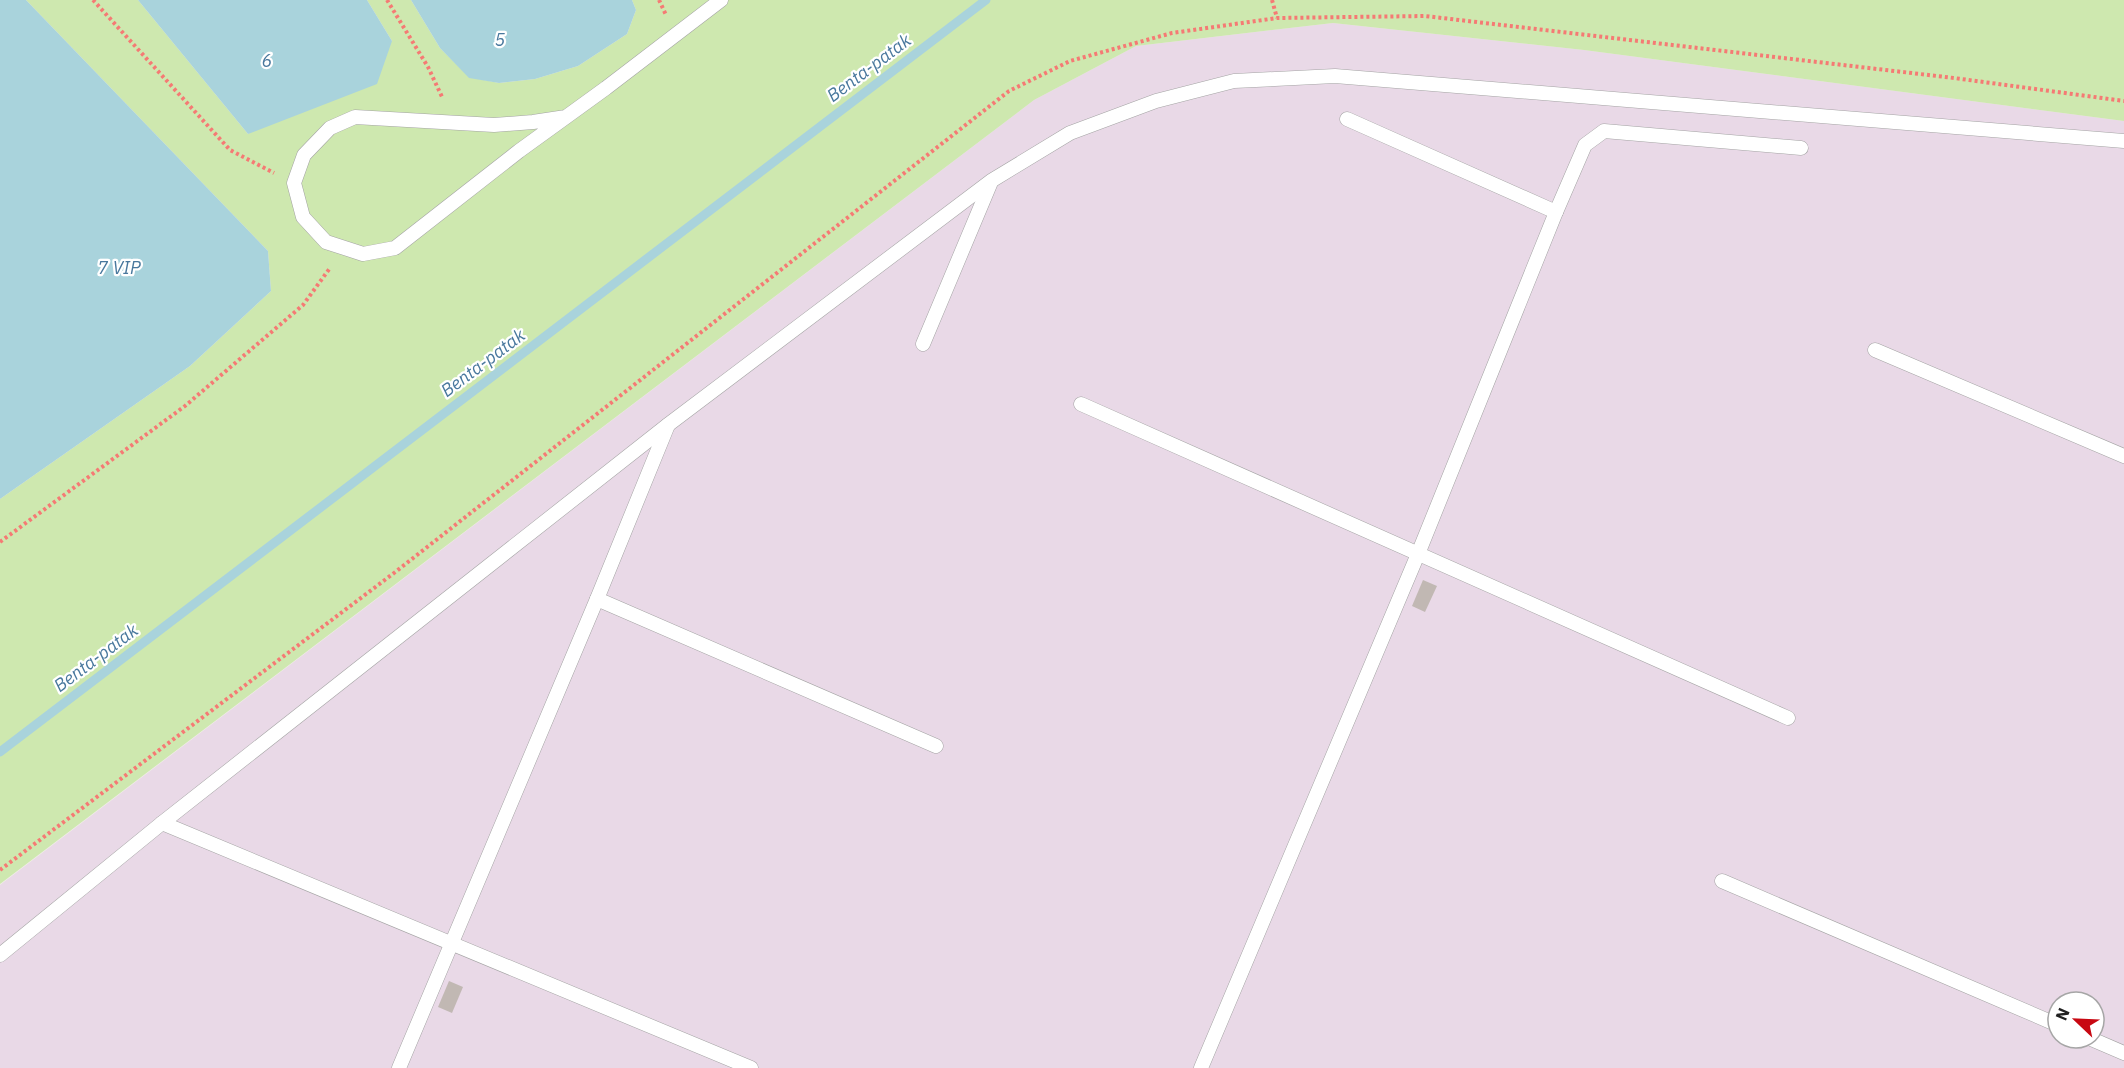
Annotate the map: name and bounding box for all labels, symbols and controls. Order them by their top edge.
water label: 5 [495,28,506,51]
water label: Benta-patak [822,28,916,107]
water label: 6 [262,49,272,72]
water label: 7 VIP [97,256,141,279]
water label: Benta-patak [436,323,530,402]
water label: Benta-patak [49,618,143,697]
north arrow [2046,990,2106,1050]
text: N [2051,1005,2074,1023]

